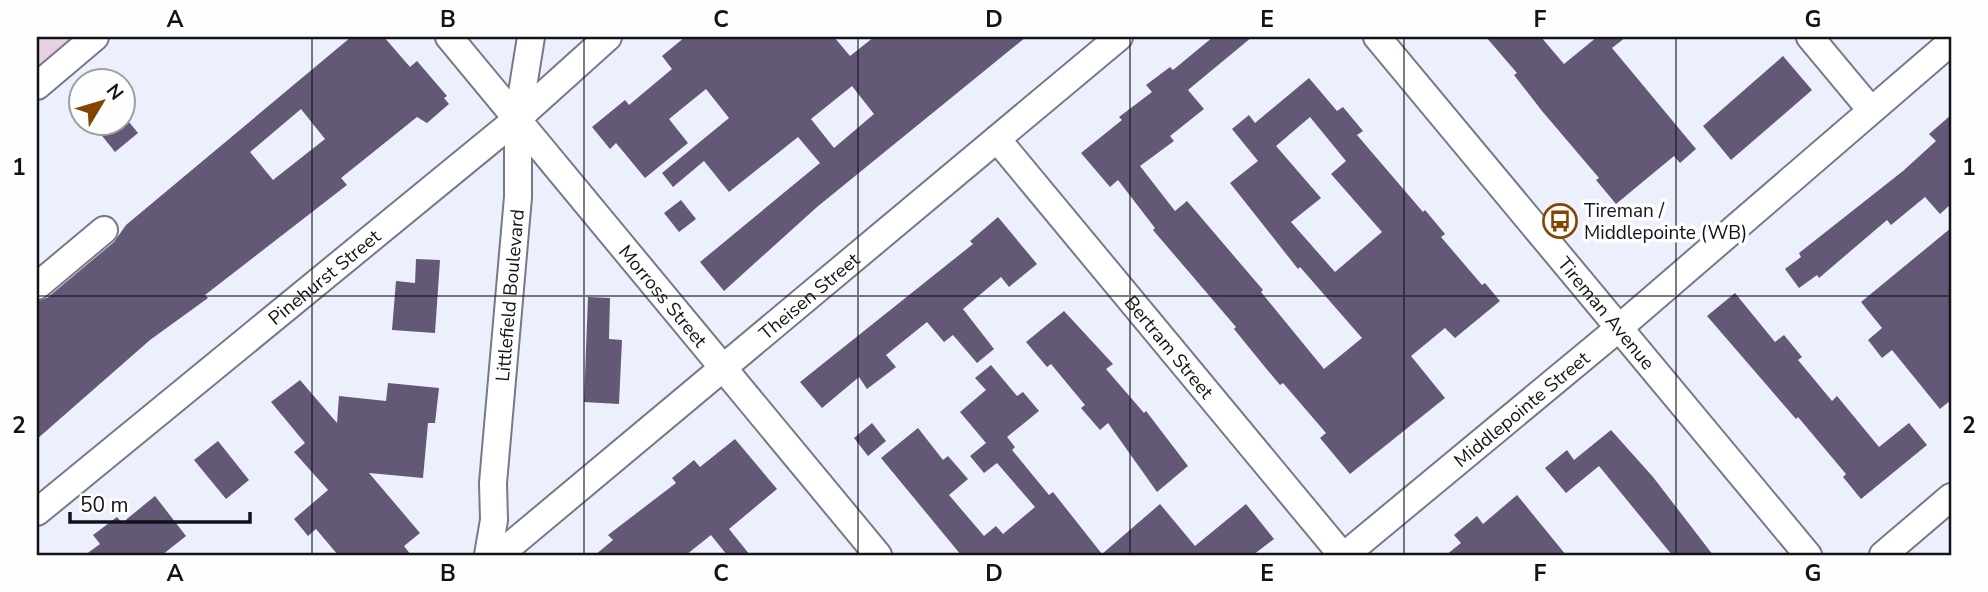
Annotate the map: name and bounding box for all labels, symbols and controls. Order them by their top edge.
text: A [166,4,184,35]
text: B [440,4,456,35]
text: C [713,4,729,35]
text: D [985,4,1003,35]
text: E [1260,4,1274,35]
text: F [1534,4,1547,35]
text: G [1805,4,1821,35]
north arrow [66,66,136,136]
text: N [100,79,129,106]
text: 1 [12,152,26,183]
text: 1 [1962,152,1976,183]
place label: Tireman / Middlepointe (WB) [1584,198,1747,246]
bus stop icon: Tireman / Middlepointe (WB) [1541,202,1579,240]
street label: Littlefield Boulevard [490,208,531,383]
street label: Pinehurst Street [263,224,387,331]
street label: Morross Street [612,240,713,353]
street label: Theisen Street [754,247,866,346]
street label: Tireman Avenue [1551,252,1660,376]
street label: Bertram Street [1118,290,1219,405]
street label: Middlepointe Street [1449,346,1596,474]
text: 2 [12,410,26,441]
text: 2 [1962,410,1976,441]
scale bar [70,480,250,524]
text: 50 m [80,491,129,519]
text: A [166,558,184,589]
text: B [440,558,456,589]
text: C [713,558,729,589]
text: D [985,558,1003,589]
text: E [1260,558,1274,589]
text: F [1534,558,1547,589]
text: G [1805,558,1821,589]

